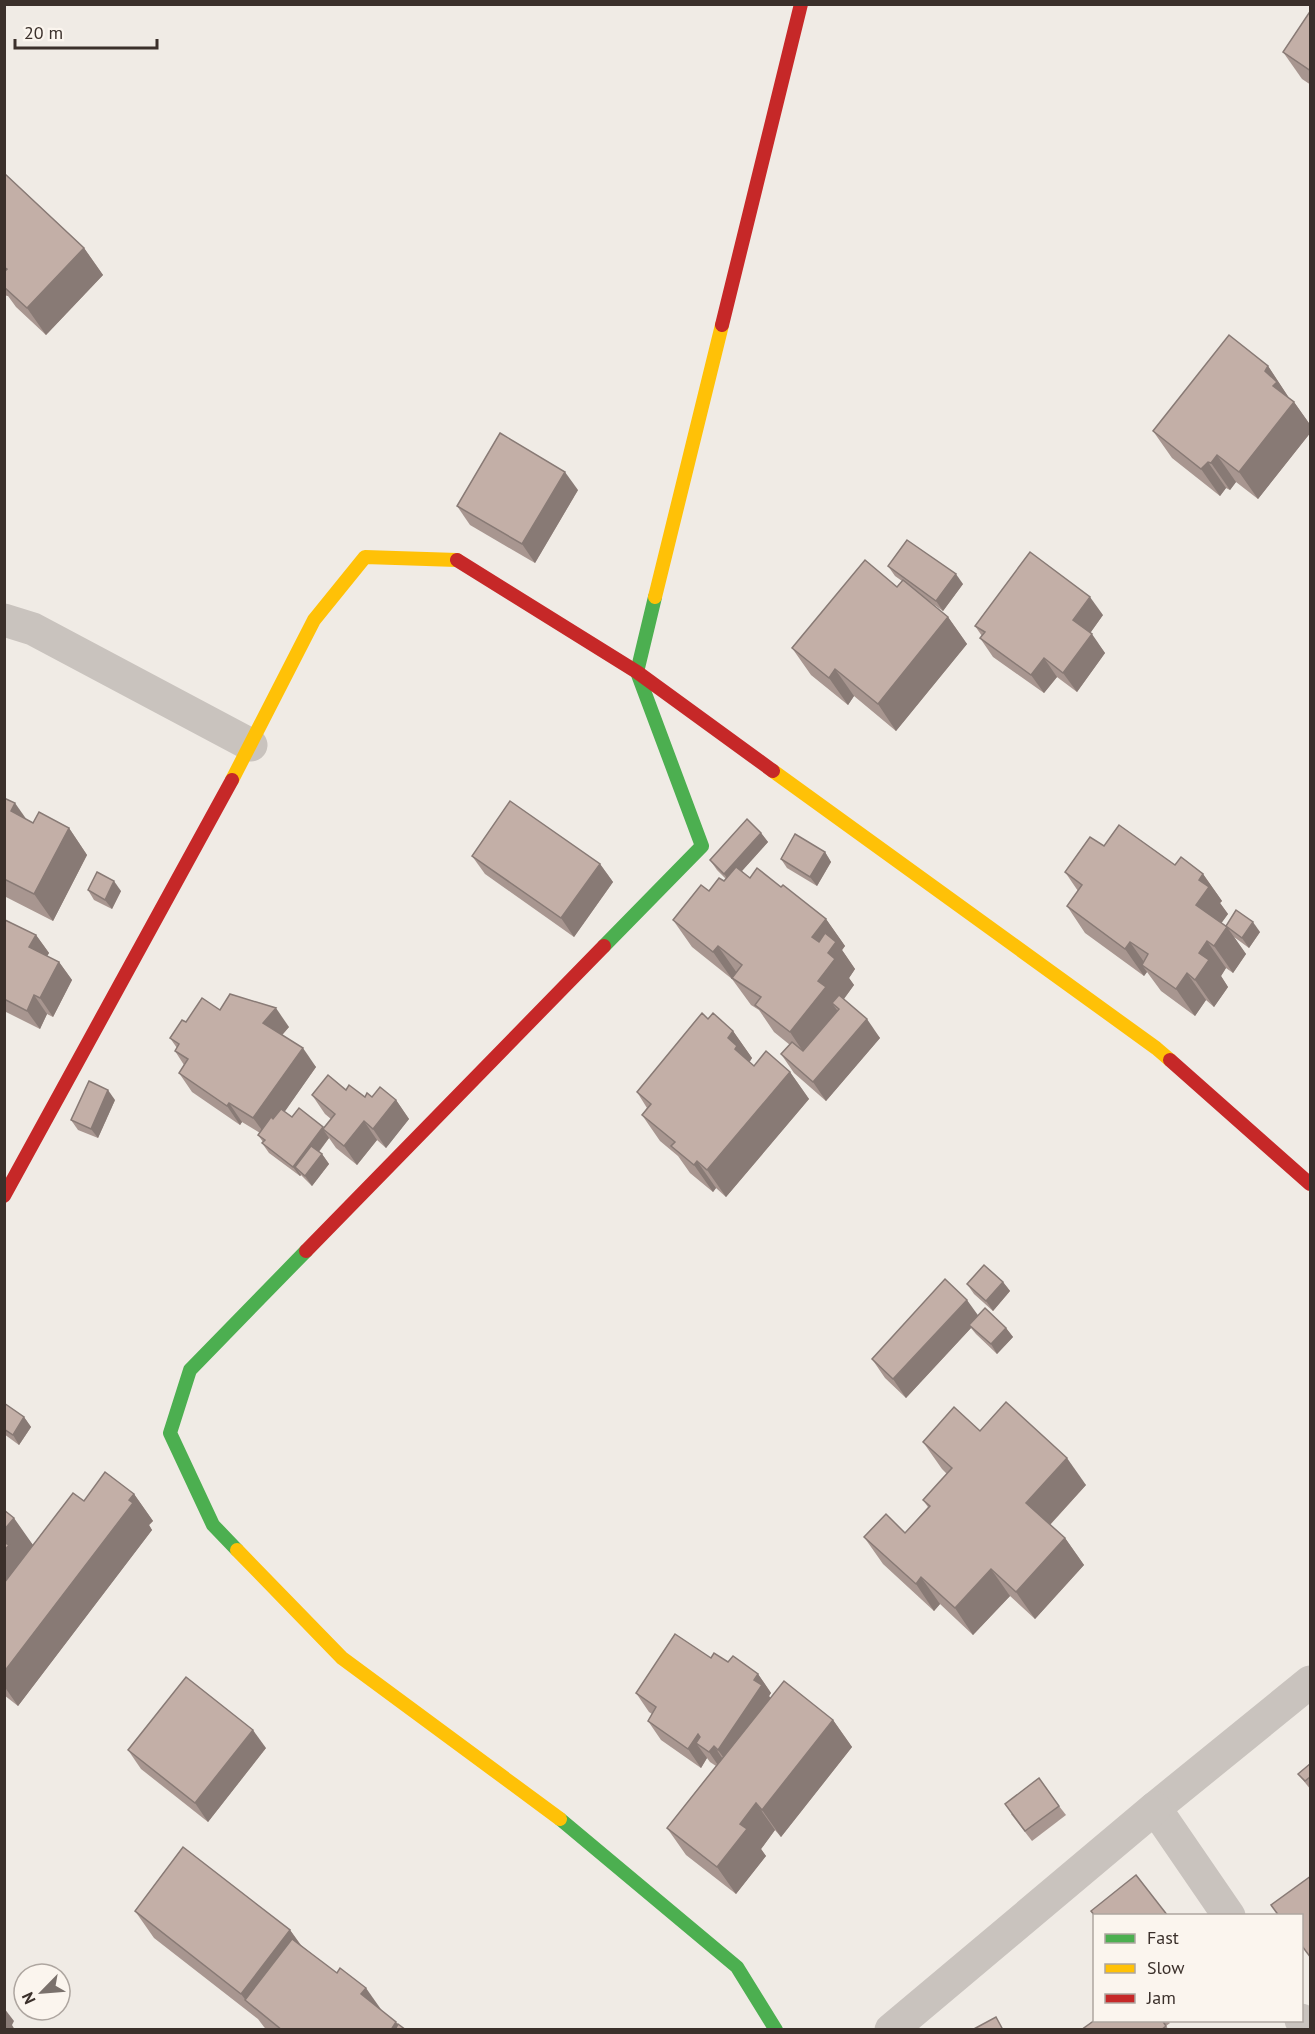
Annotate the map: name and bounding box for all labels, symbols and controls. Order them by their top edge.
scale bar [15,12,158,50]
text: 20 m [24,21,63,44]
legend [1093,1914,1303,2022]
text: Fast [1147,1926,1179,1949]
text: Slow [1147,1956,1185,1979]
north arrow [12,1962,72,2022]
text: Jam [1146,1986,1176,2009]
text: N [17,1989,40,2007]

